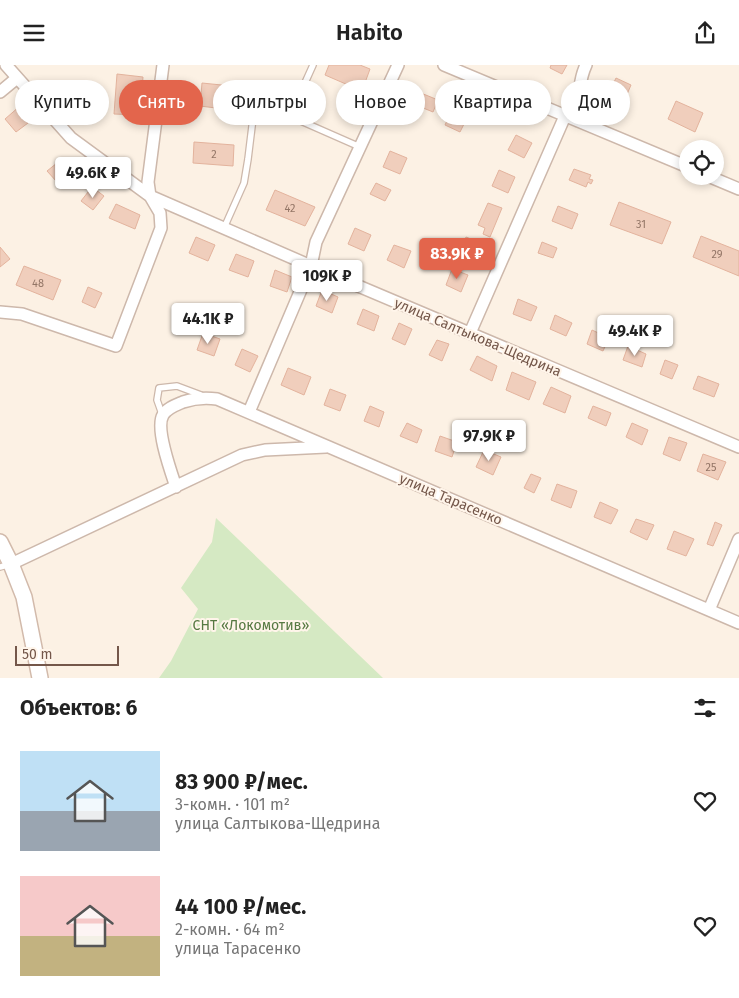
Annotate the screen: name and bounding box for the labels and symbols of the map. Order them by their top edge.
house number: 2 [211,148,217,161]
pin: 49.6K ₽ [47,157,139,199]
house number: 42 [284,202,296,215]
house number: 31 [636,218,646,231]
pin: 83.9K ₽ [411,237,503,280]
house number: 29 [711,248,723,261]
pin: 109K ₽ [286,259,368,302]
house number: 48 [32,277,44,290]
street label: улица Салтыкова-Щедрина [392,295,564,380]
pin: 44.1K ₽ [162,303,254,345]
pin: 49.4K ₽ [589,315,681,357]
pin: 97.9K ₽ [443,419,535,462]
house number: 25 [706,461,717,474]
street label: улица Тарасенко [397,470,505,529]
park label: СНТ «Локомотив» [193,617,309,634]
scale bar [15,643,119,666]

